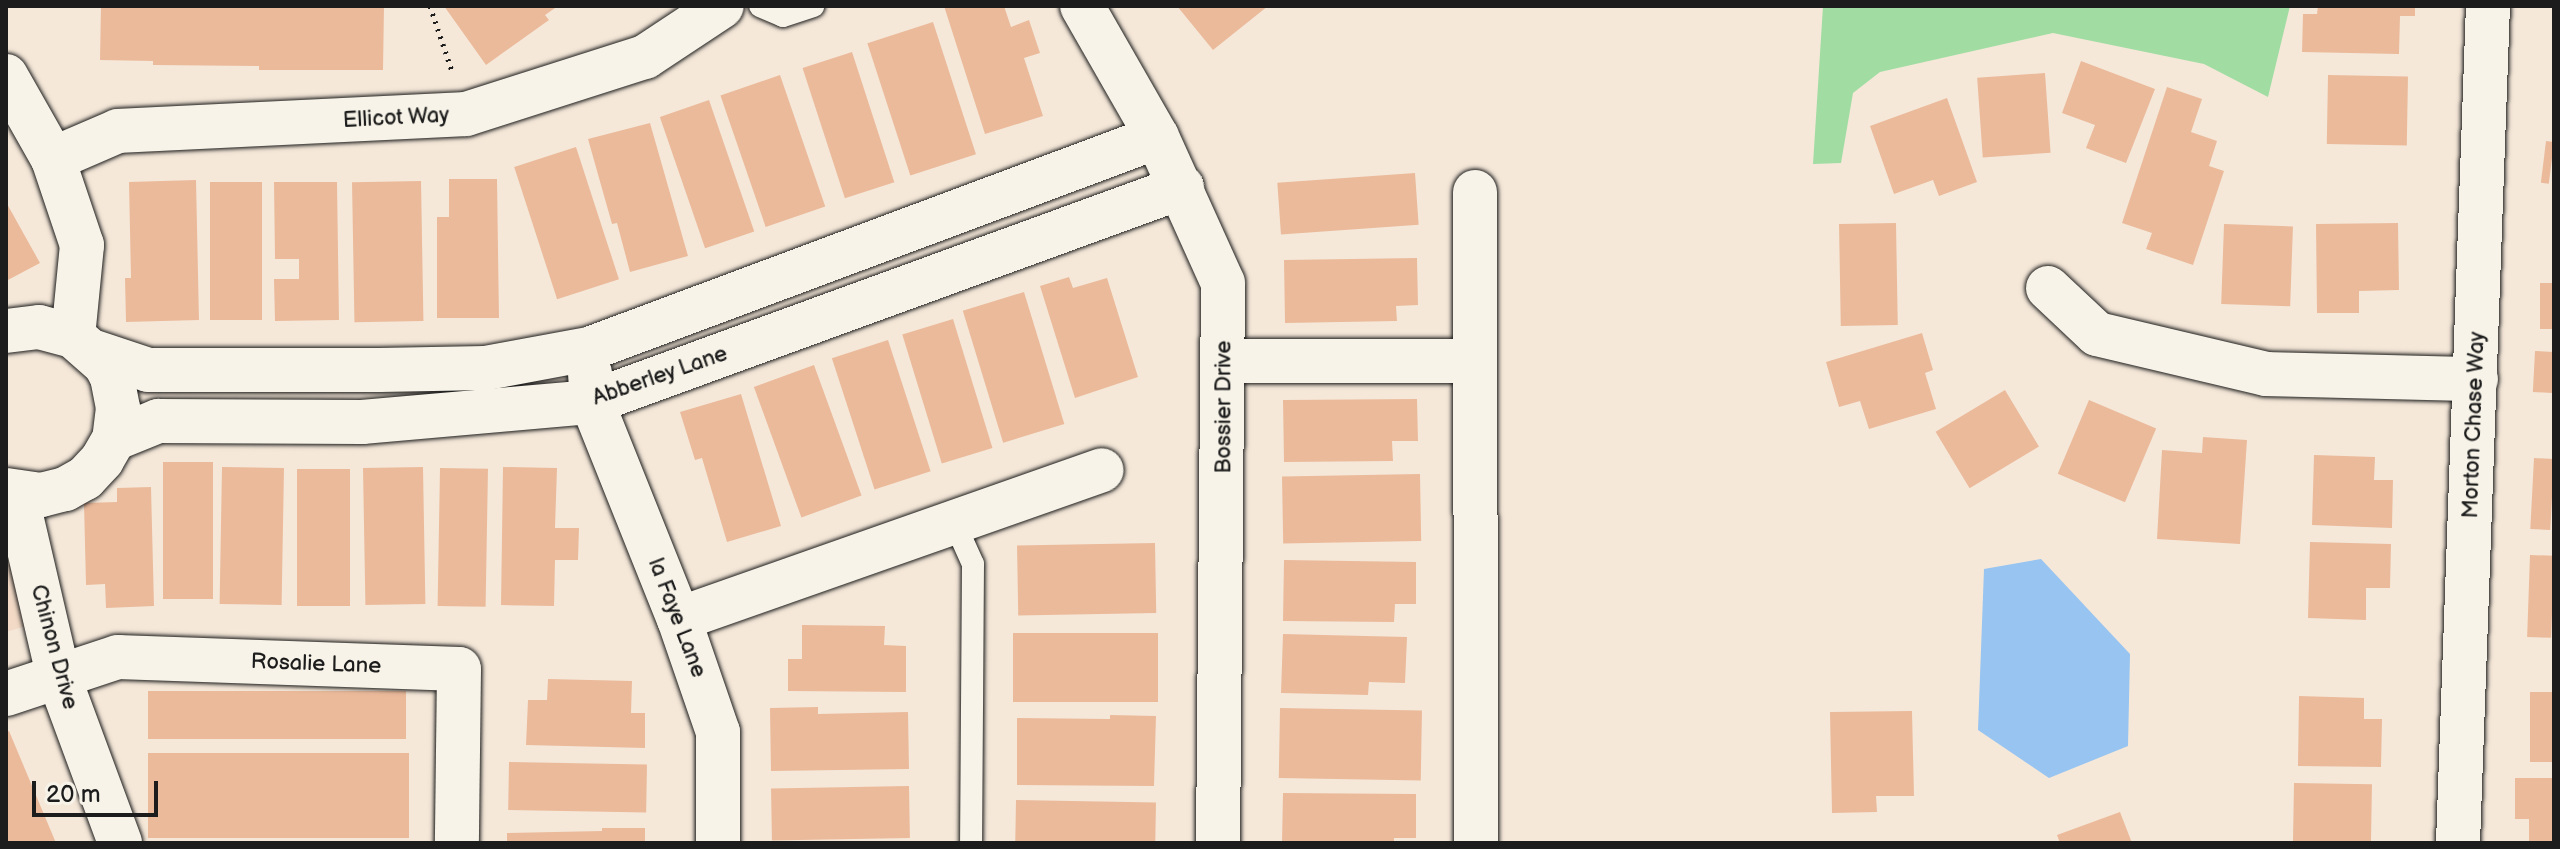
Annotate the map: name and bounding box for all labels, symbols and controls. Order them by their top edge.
street label: Ellicot Way [342,102,450,134]
street label: Morton Chase Way [2458,331,2490,519]
street label: Abberley Lane [588,340,732,412]
street label: Bossier Drive [1211,340,1237,474]
street label: la Faye Lane [642,555,712,681]
street label: Chinon Drive [25,582,83,712]
street label: Rosalie Lane [250,649,382,679]
scale bar [36,765,162,815]
text: 20 m [46,780,101,809]

